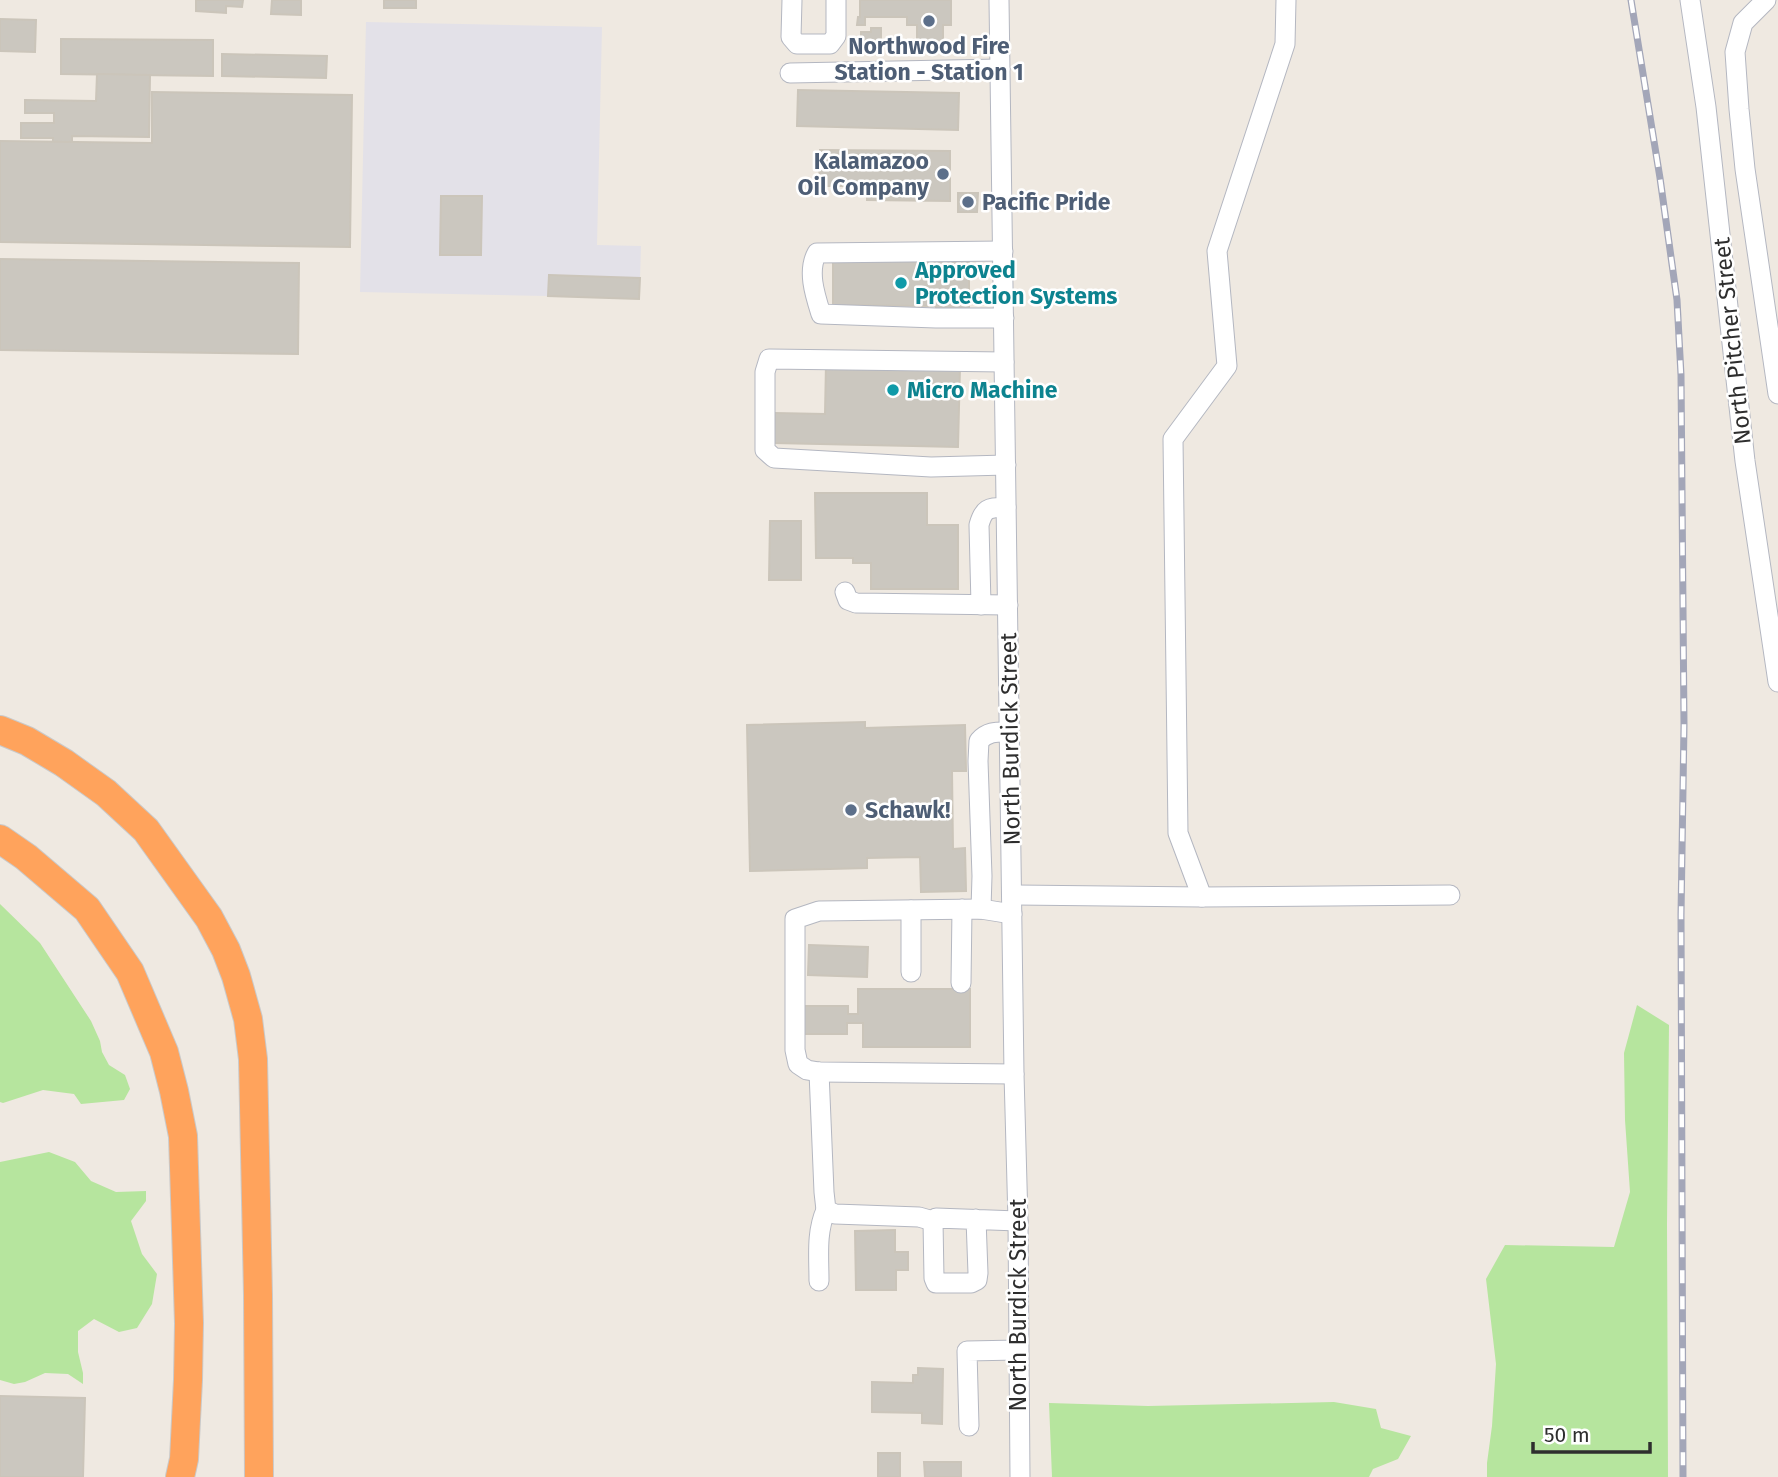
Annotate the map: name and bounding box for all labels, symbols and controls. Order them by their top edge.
marker: Northwood Fire Station - Station 1 [921,13,937,29]
place label: Northwood Fire Station - Station 1 [834,32,1024,86]
place label: Kalamazoo Oil Company [798,147,930,201]
marker: Kalamazoo Oil Company [935,166,951,182]
place label: Pacific Pride [982,188,1111,216]
marker: Pacific Pride [960,194,976,210]
street label: North Pitcher Street [1707,235,1757,446]
place label: Approved Protection Systems [914,256,1117,310]
marker: Approved Protection Systems [893,275,909,291]
place label: Micro Machine [907,376,1058,404]
marker: Micro Machine [885,382,901,398]
street label: North Burdick Street [994,632,1026,846]
place label: Schawk! [865,796,951,824]
marker: Schawk! [843,802,859,818]
street label: North Burdick Street [1004,1198,1032,1411]
scale bar [1533,1410,1650,1454]
text: 50 m [1544,1422,1590,1448]

